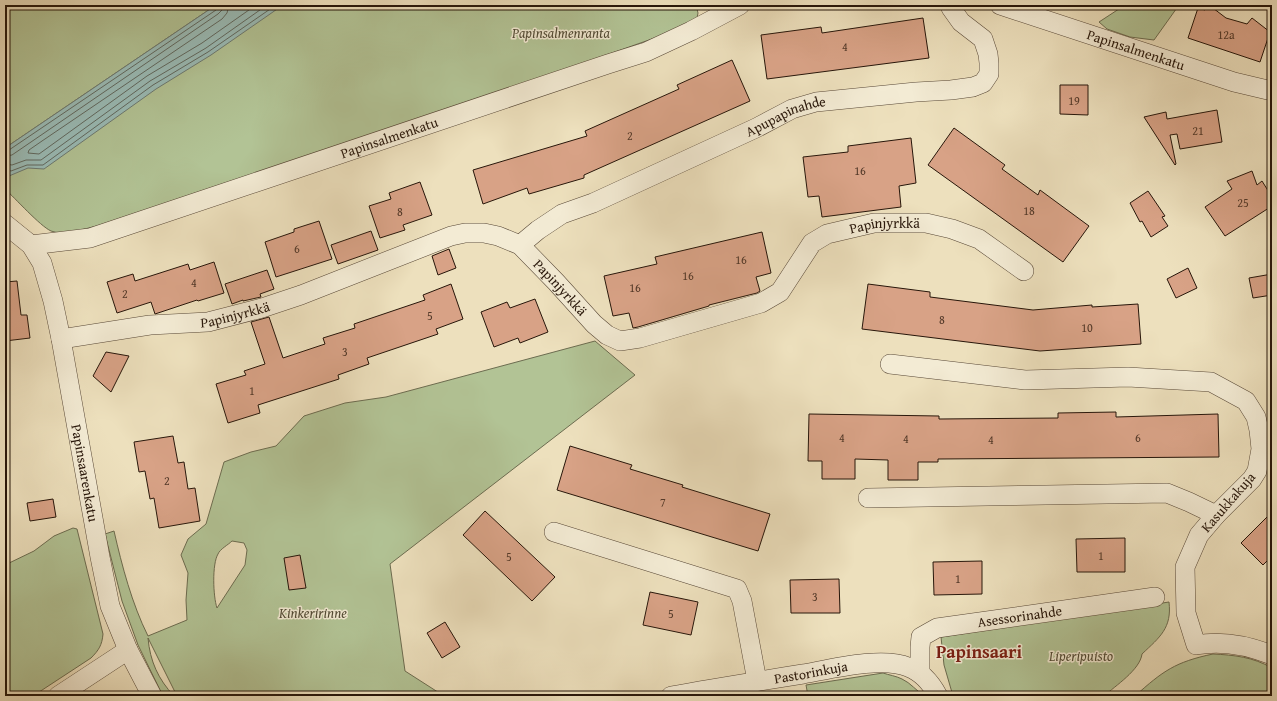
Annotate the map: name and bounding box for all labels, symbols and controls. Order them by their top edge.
park label: Papinsalmenranta [511,23,610,43]
street label: Papinsalmenkatu [1084,24,1188,75]
house number: 12a [1217,26,1235,43]
house number: 4 [842,38,848,55]
street label: Apupapinahde [742,91,827,141]
house number: 19 [1068,92,1080,109]
street label: Papinsalmenkatu [338,112,441,163]
house number: 21 [1192,122,1204,139]
house number: 2 [627,127,633,144]
house number: 16 [854,162,866,179]
house number: 25 [1237,194,1249,211]
house number: 18 [1023,202,1035,219]
house number: 8 [397,203,403,220]
street label: Papinjyrkkä [847,213,920,238]
house number: 6 [294,240,300,257]
house number: 16 [735,251,747,268]
street label: Papinjyrkkä [529,254,592,320]
house number: 16 [682,267,694,284]
house number: 4 [191,274,197,291]
house number: 16 [629,279,641,296]
house number: 2 [122,285,128,302]
street label: Papinjyrkkä [200,296,273,332]
house number: 5 [427,307,433,324]
house number: 8 [939,311,945,328]
house number: 10 [1081,319,1093,336]
house number: 3 [342,343,348,360]
house number: 1 [249,382,255,399]
street label: Papinsaarenkatu [66,423,104,524]
house number: 4 [839,429,845,446]
house number: 6 [1135,429,1141,446]
house number: 4 [903,430,909,447]
house number: 4 [988,431,994,448]
street label: Kasukkakuja [1196,467,1260,536]
house number: 2 [164,472,170,489]
house number: 7 [660,494,666,511]
house number: 1 [1098,547,1104,564]
house number: 5 [506,548,512,565]
house number: 1 [955,570,961,587]
house number: 3 [812,588,818,605]
street label: Asessorinahde [976,600,1064,632]
park label: Kinkeririnne [278,603,347,623]
house number: 5 [668,605,674,622]
district label: Papinsaari [936,638,1023,665]
park label: Liperipuisto [1048,646,1113,666]
street label: Pastorinkuja [773,656,849,688]

